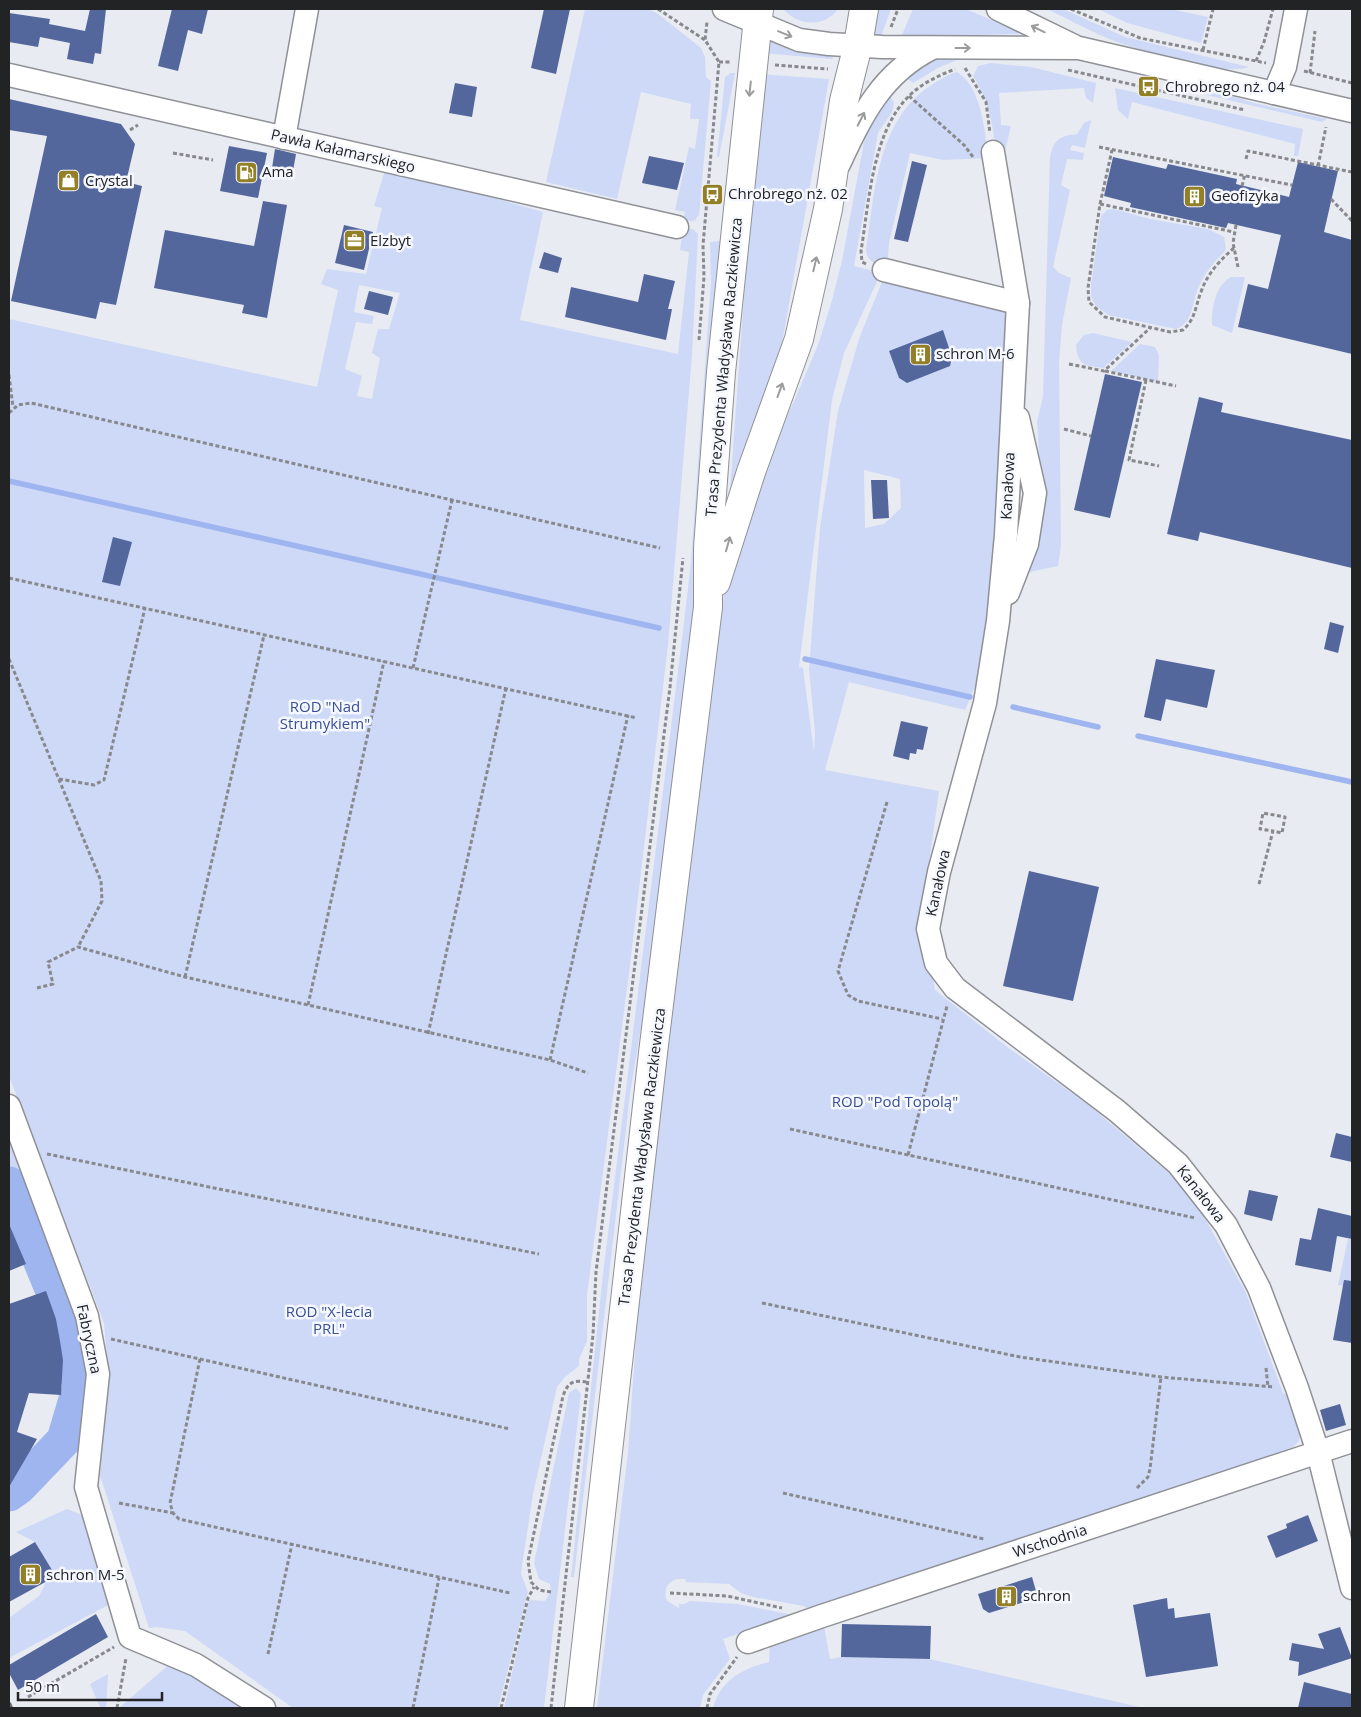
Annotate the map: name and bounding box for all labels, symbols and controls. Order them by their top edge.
one-way arrow [1031,23,1046,33]
one-way arrow [777,30,792,39]
one-way arrow [955,43,971,53]
bus stop icon: Chrobrego nż. 04 [1137,75,1161,99]
place label: Chrobrego nż. 04 [1165,76,1285,96]
one-way arrow [745,81,755,97]
one-way arrow [857,112,866,127]
street label: Pawła Kałamarskiego [269,124,417,176]
fuel station icon: Ama [234,160,258,184]
place label: Ama [262,161,294,181]
shop icon: Crystal [57,169,81,193]
place label: Crystal [85,170,133,190]
bus stop icon: Chrobrego nż. 02 [700,182,724,206]
place label: Chrobrego nż. 02 [728,183,848,203]
building icon: Geofizyka [1183,184,1207,208]
place label: Geofizyka [1211,185,1279,205]
street label: Trasa Prezydenta Władysława Raczkiewicza [700,216,746,517]
office icon: Elzbyt [342,229,366,253]
place label: Elzbyt [370,230,411,250]
one-way arrow [811,256,821,272]
building icon: schron M-6 [908,342,932,366]
place label: schron M-6 [936,343,1015,363]
one-way arrow [776,383,785,398]
street label: Kanałowa [995,452,1019,520]
one-way arrow [724,536,734,552]
park label: ROD "Nad Strumykiem" [280,696,370,733]
street label: Kanałowa [920,848,954,918]
street label: Trasa Prezydenta Władysława Raczkiewicza [613,1007,669,1307]
park label: ROD "Pod Topolą" [832,1091,958,1111]
street label: Kanałowa [1173,1161,1231,1226]
park label: ROD "X-lecia PRL" [286,1301,372,1338]
street label: Fabryczna [73,1302,107,1375]
street label: Wschodnia [1010,1519,1089,1561]
building icon: schron M-5 [18,1563,42,1587]
place label: schron M-5 [46,1564,125,1584]
building icon: schron [995,1584,1019,1608]
place label: schron [1023,1585,1071,1605]
scale bar [18,1670,161,1702]
text: 50 m [25,1676,60,1696]

